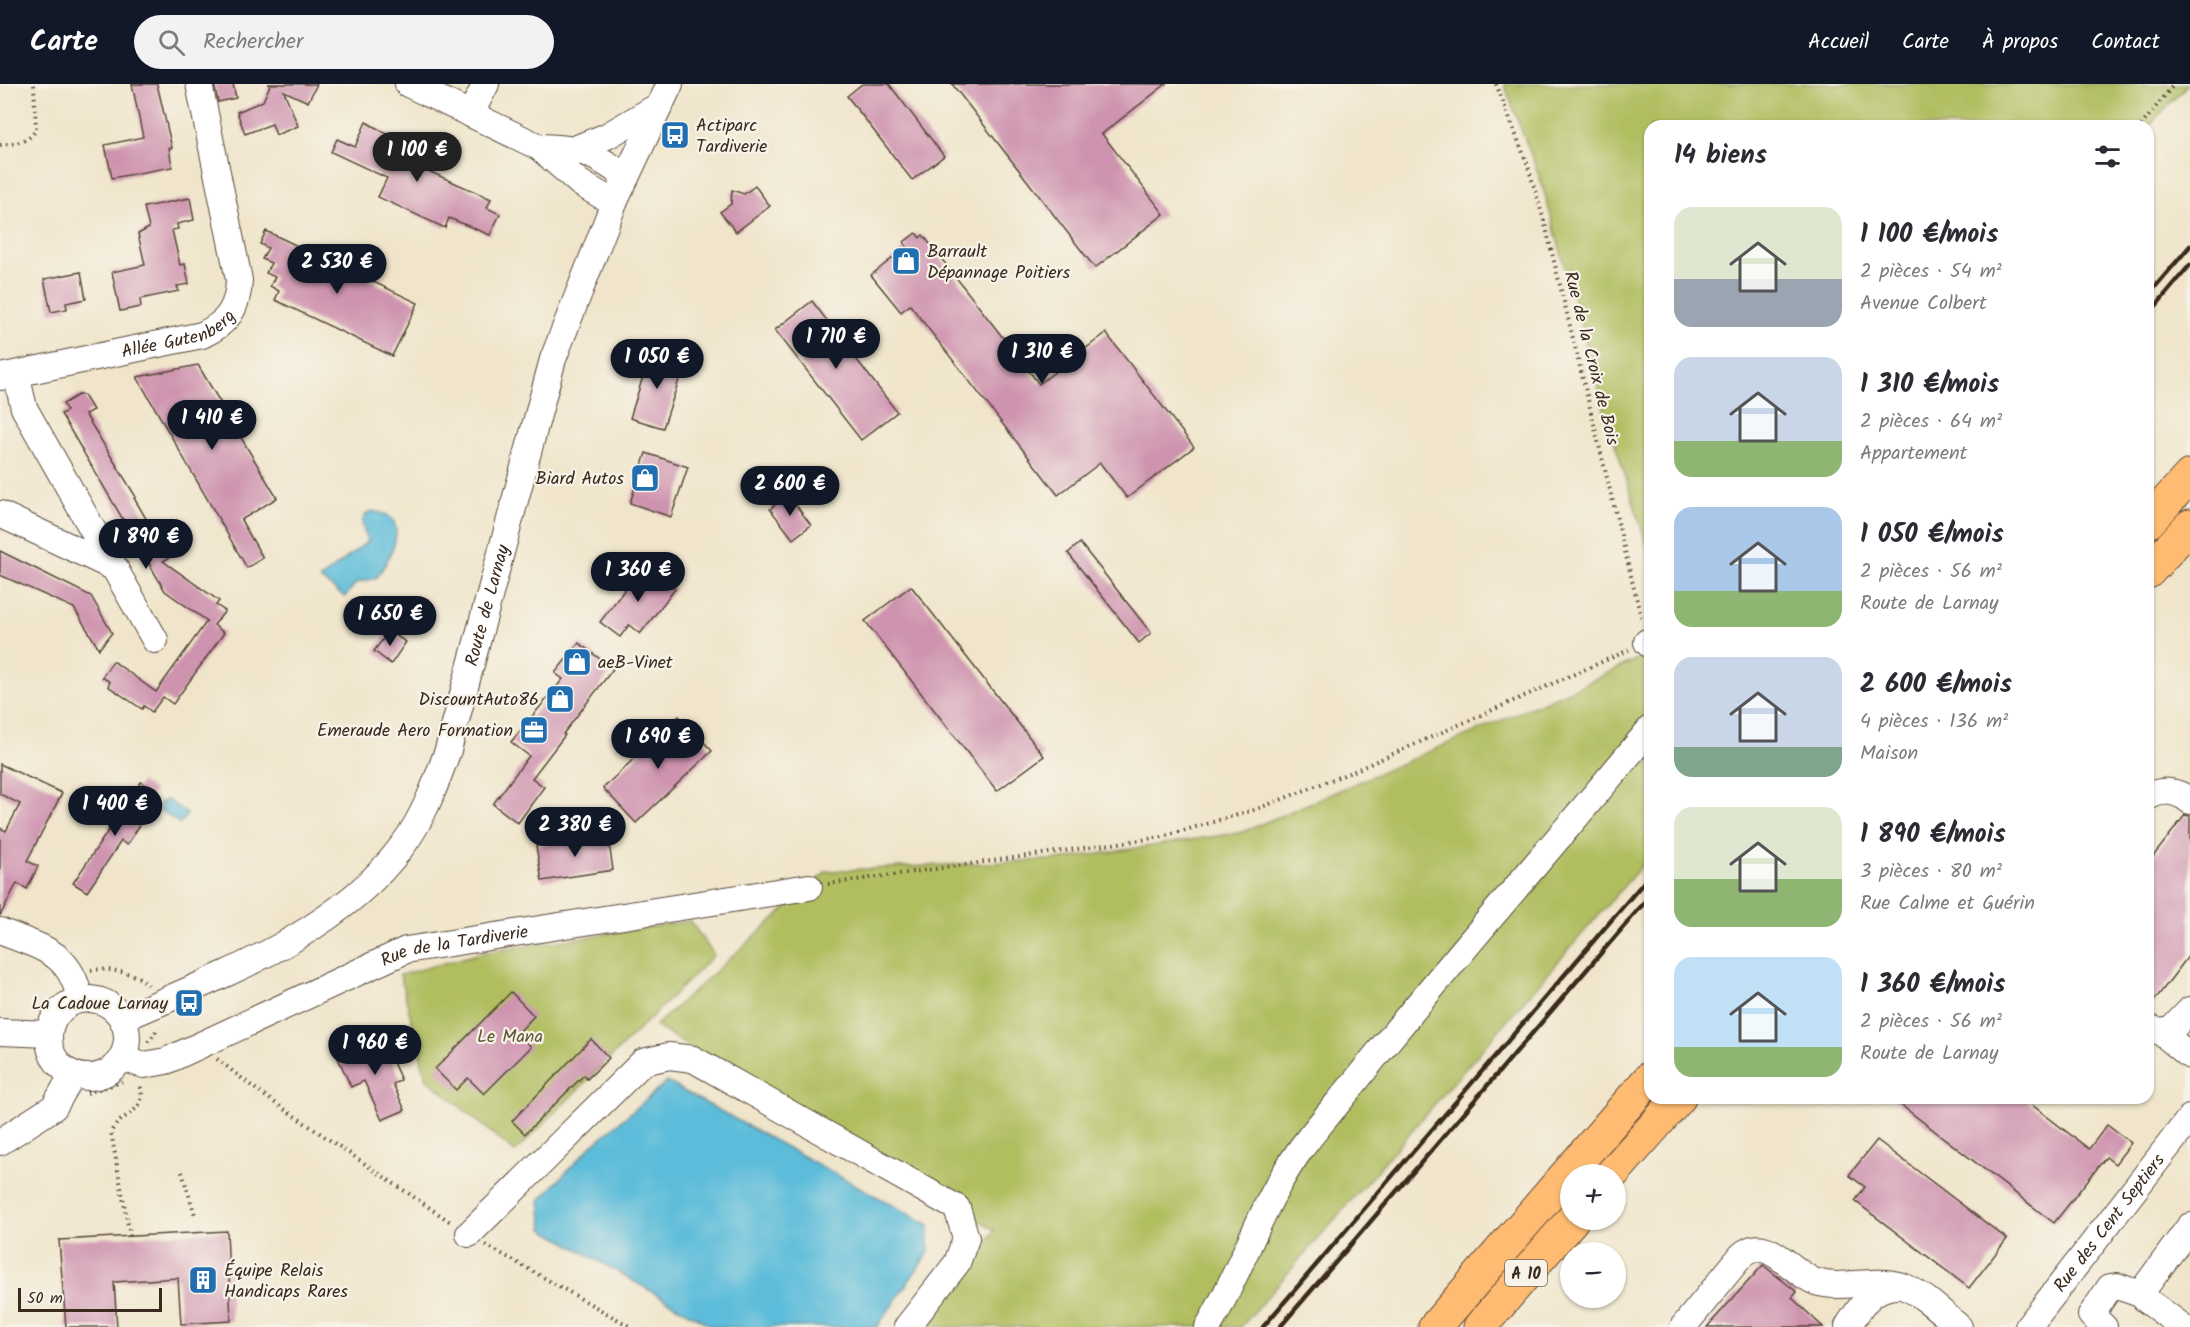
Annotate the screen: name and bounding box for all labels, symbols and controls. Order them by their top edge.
search box [134,15,554,69]
text: Carte [30,20,98,65]
text: Rechercher [203,25,303,60]
icon: search [155,26,188,59]
text: Accueil [1808,26,1869,59]
text: Carte [1902,26,1949,59]
text: À propos [1982,26,2058,59]
text: Contact [2091,26,2160,59]
place label: Actiparc Tardiverie [696,112,767,162]
bus stop icon: Actiparc Tardiverie [659,119,691,151]
pin: 1 100 € [362,132,472,183]
text: 1 100 € [387,135,447,167]
text: 14 biens [1674,135,1767,177]
icon: filters [2091,140,2124,173]
text: 1 100 €/mois [1860,214,1998,256]
icon: home [1722,231,1794,303]
place label: Barrault Dépannage Poitiers [927,238,1071,288]
pin: 2 530 € [282,244,392,295]
shop icon: Barrault Dépannage Poitiers [890,245,922,277]
text: 2 530 € [301,247,373,279]
text: 2 pièces · 54 m² [1860,256,2002,288]
street label: Rue de la Croix de Bois [1555,268,1626,449]
text: Avenue Colbert [1860,288,1987,320]
street label: Allée Gutenberg [119,304,244,367]
pin: 1 710 € [781,319,891,370]
text: 1 710 € [806,322,866,354]
pin: 1 310 € [987,334,1097,385]
text: 1 310 € [1011,337,1073,369]
pin: 1 050 € [602,339,712,390]
text: 1 050 € [625,342,689,374]
text: 1 310 €/mois [1860,364,1999,406]
icon: home [1722,381,1794,453]
pin: 1 410 € [157,400,267,451]
text: 1 410 € [181,403,243,435]
text: 2 pièces · 64 m² [1860,406,2002,438]
text: Appartement [1860,438,1967,470]
shop icon: Biard Autos [629,462,661,494]
place label: Biard Autos [535,465,624,494]
pin: 2 600 € [735,466,845,517]
text: 2 600 € [754,469,826,501]
text: 1 050 €/mois [1860,514,2004,556]
pin: 1 890 € [91,519,201,570]
text: 1 890 € [113,522,179,554]
icon: home [1722,531,1794,603]
street label: Route de Larnay [458,541,519,670]
pin: 1 360 € [583,552,693,603]
text: 1 360 € [605,555,671,587]
text: 2 pièces · 56 m² [1860,556,2002,588]
text: Route de Larnay [1860,588,1998,620]
pin: 1 650 € [335,596,445,647]
text: 1 650 € [357,599,423,631]
shop icon: aeB-Vinet [561,646,593,678]
place label: aeB-Vinet [598,649,674,678]
text: 2 600 €/mois [1860,664,2012,706]
icon: home [1722,681,1794,753]
shop icon: DiscountAuto86 [544,683,576,715]
place label: DiscountAuto86 [418,686,539,715]
text: 4 pièces · 136 m² [1860,706,2008,738]
office icon: Emeraude Aero Formation [518,714,550,746]
place label: Emeraude Aero Formation [317,717,513,746]
pin: 1 690 € [603,719,713,770]
text: 1 690 € [625,722,691,754]
text: Maison [1860,738,1918,770]
pin: 1 400 € [60,786,170,837]
text: 1 400 € [82,789,148,821]
pin: 2 380 € [520,807,630,858]
text: 2 380 € [539,810,611,842]
text: 1 890 €/mois [1860,814,2006,856]
icon: home [1722,831,1794,903]
text: 3 pièces · 80 m² [1860,856,2002,888]
text: Rue Calme et Guérin [1860,888,2035,920]
street label: Rue de la Tardiverie [376,918,530,976]
text: 1 360 €/mois [1860,964,2005,1006]
icon: home [1722,981,1794,1053]
bus stop icon: La Cadoue Larnay [173,987,205,1019]
place label: La Cadoue Larnay [31,990,169,1019]
text: 2 pièces · 56 m² [1860,1006,2002,1038]
park label: Le Mana [477,1023,543,1052]
pin: 1 960 € [320,1025,430,1076]
text: 1 960 € [342,1028,408,1060]
text: Route de Larnay [1860,1038,1998,1070]
street label: Rue des Cent Septiers [2047,1148,2173,1299]
map controls [1560,1164,1626,1308]
button: + [1560,1164,1626,1230]
button: − [1560,1242,1626,1308]
place label: Équipe Relais Handicaps Rares [224,1257,348,1307]
road number: A 10 [1505,1260,1547,1286]
building icon: Équipe Relais Handicaps Rares [187,1264,219,1296]
scale bar [18,1285,162,1312]
text: 50 m [27,1286,63,1311]

